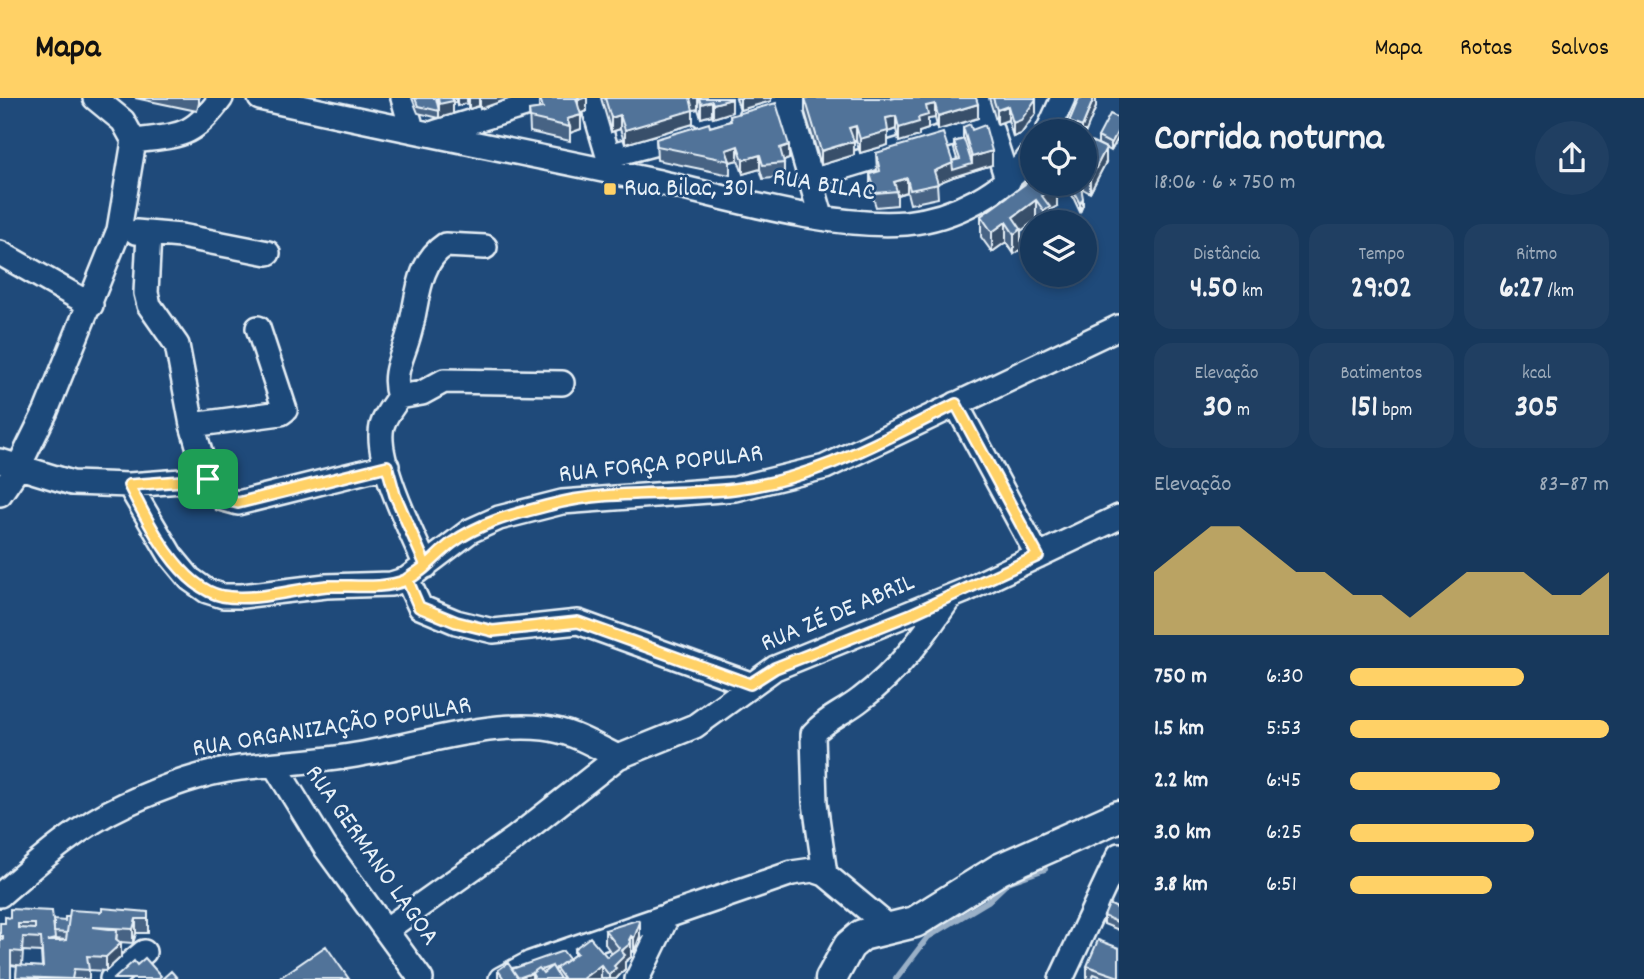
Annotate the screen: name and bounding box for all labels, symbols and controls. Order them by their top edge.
text: Mapa [35,26,101,73]
text: Mapa [1374,32,1422,66]
text: Rotas [1460,32,1513,66]
text: Salvos [1551,32,1609,66]
text: Corrida noturna [1154,113,1384,168]
map controls [1020,119,1097,287]
button: locate [1020,119,1097,196]
button: share [1535,121,1609,195]
street label: RUA BILAC [770,160,878,212]
text: 18:06 · 6 × 750 m [1154,167,1296,200]
place label: Rua Bilac, 301 [624,171,754,208]
marker: Rua Bilac, 301 [602,181,618,197]
button: layers [1020,210,1097,287]
text: Distância [1193,242,1260,269]
text: Tempo [1358,242,1405,269]
text: Ritmo [1516,242,1557,269]
text: 4.50 [1190,269,1238,312]
text: 29:02 [1351,269,1412,312]
text: 6:27 [1499,269,1543,312]
text: km [1238,279,1263,306]
text: /km [1543,279,1574,306]
text: Elevação [1195,361,1258,388]
text: Batimentos [1340,361,1423,388]
text: kcal [1522,361,1551,388]
text: 30 [1203,388,1233,431]
text: 151 [1351,388,1378,431]
text: 305 [1515,388,1558,431]
text: m [1233,398,1250,425]
text: bpm [1378,398,1412,425]
street label: RUA FORÇA POPULAR [557,436,765,494]
pin [178,449,238,509]
icon: arrive [189,460,227,498]
text: Elevação [1154,469,1231,502]
text: 83–87 m [1539,469,1609,502]
street label: RUA ZÉ DE ABRIL [755,565,921,663]
text: 750 m [1154,661,1207,694]
text: 6:30 [1266,661,1304,694]
street label: RUA ORGANIZAÇÃO POPULAR [190,688,474,768]
text: 1.5 km [1154,713,1204,746]
text: 5:53 [1266,713,1301,746]
street label: RUA GERMANO LAGOA [295,758,447,954]
text: 2.2 km [1154,765,1208,798]
text: 6:45 [1266,765,1301,798]
text: 3.0 km [1154,817,1211,850]
text: 6:25 [1266,817,1302,850]
text: 3.8 km [1154,869,1208,902]
text: 6:51 [1266,869,1297,902]

